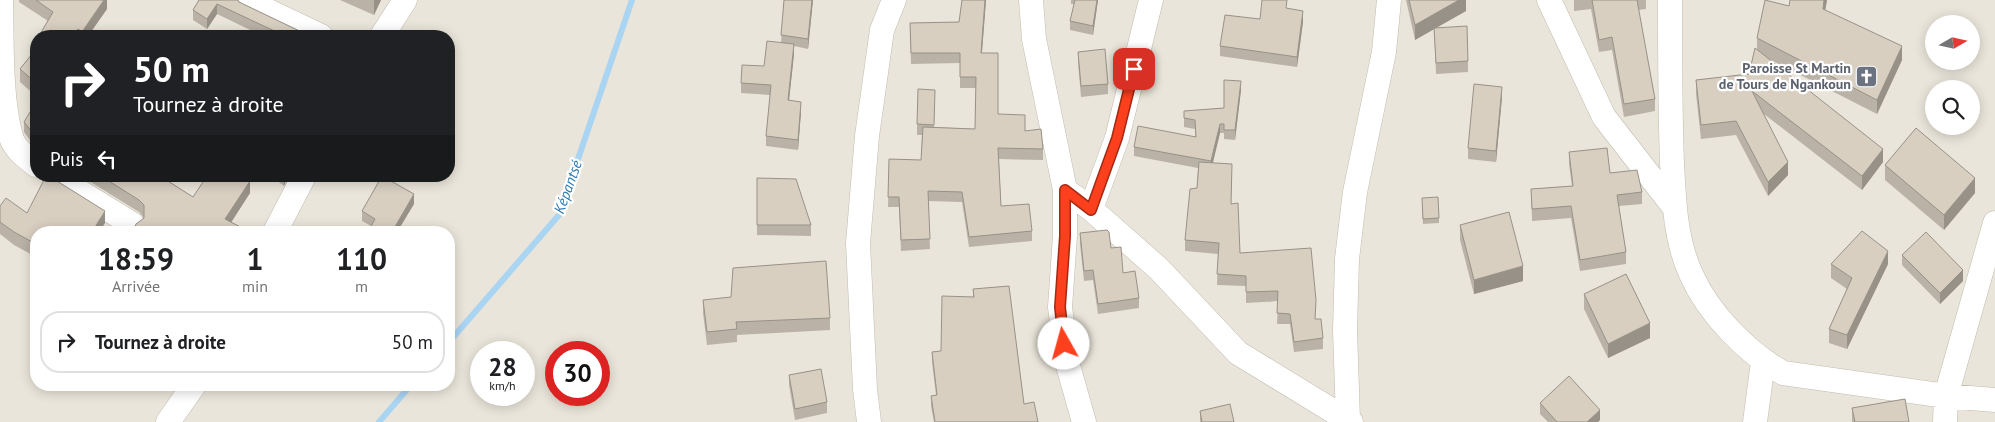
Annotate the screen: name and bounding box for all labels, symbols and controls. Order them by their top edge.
north arrow [1925,15,1980,70]
map controls [1925,15,1980,135]
text: 50 m [133,46,210,92]
pin [1113,48,1155,90]
icon: right [50,50,115,115]
icon: arrive [1120,55,1148,83]
place label: Paroisse St Martin de Tours de Ngankoun [1719,59,1851,93]
church icon: Paroisse St Martin de Tours de Ngankoun [1855,64,1879,88]
button: search [1925,80,1980,135]
text: Tournez à droite [133,90,284,118]
icon: left [93,145,121,173]
text: Puis [50,147,83,171]
water label: Képantsé [549,157,586,216]
text: 18:59 [98,239,174,278]
text: 1 [247,239,264,278]
text: 110 [336,239,387,278]
text: Arrivée [112,276,160,296]
text: min [242,276,268,296]
text: m [355,276,368,296]
position arrow [1037,317,1089,369]
icon: right [52,328,80,356]
text: Tournez à droite [95,330,226,354]
text: 50 m [392,330,433,354]
speed limit sign: 30 [545,341,610,406]
text: 28 [488,351,517,383]
text: km/h [489,378,516,393]

